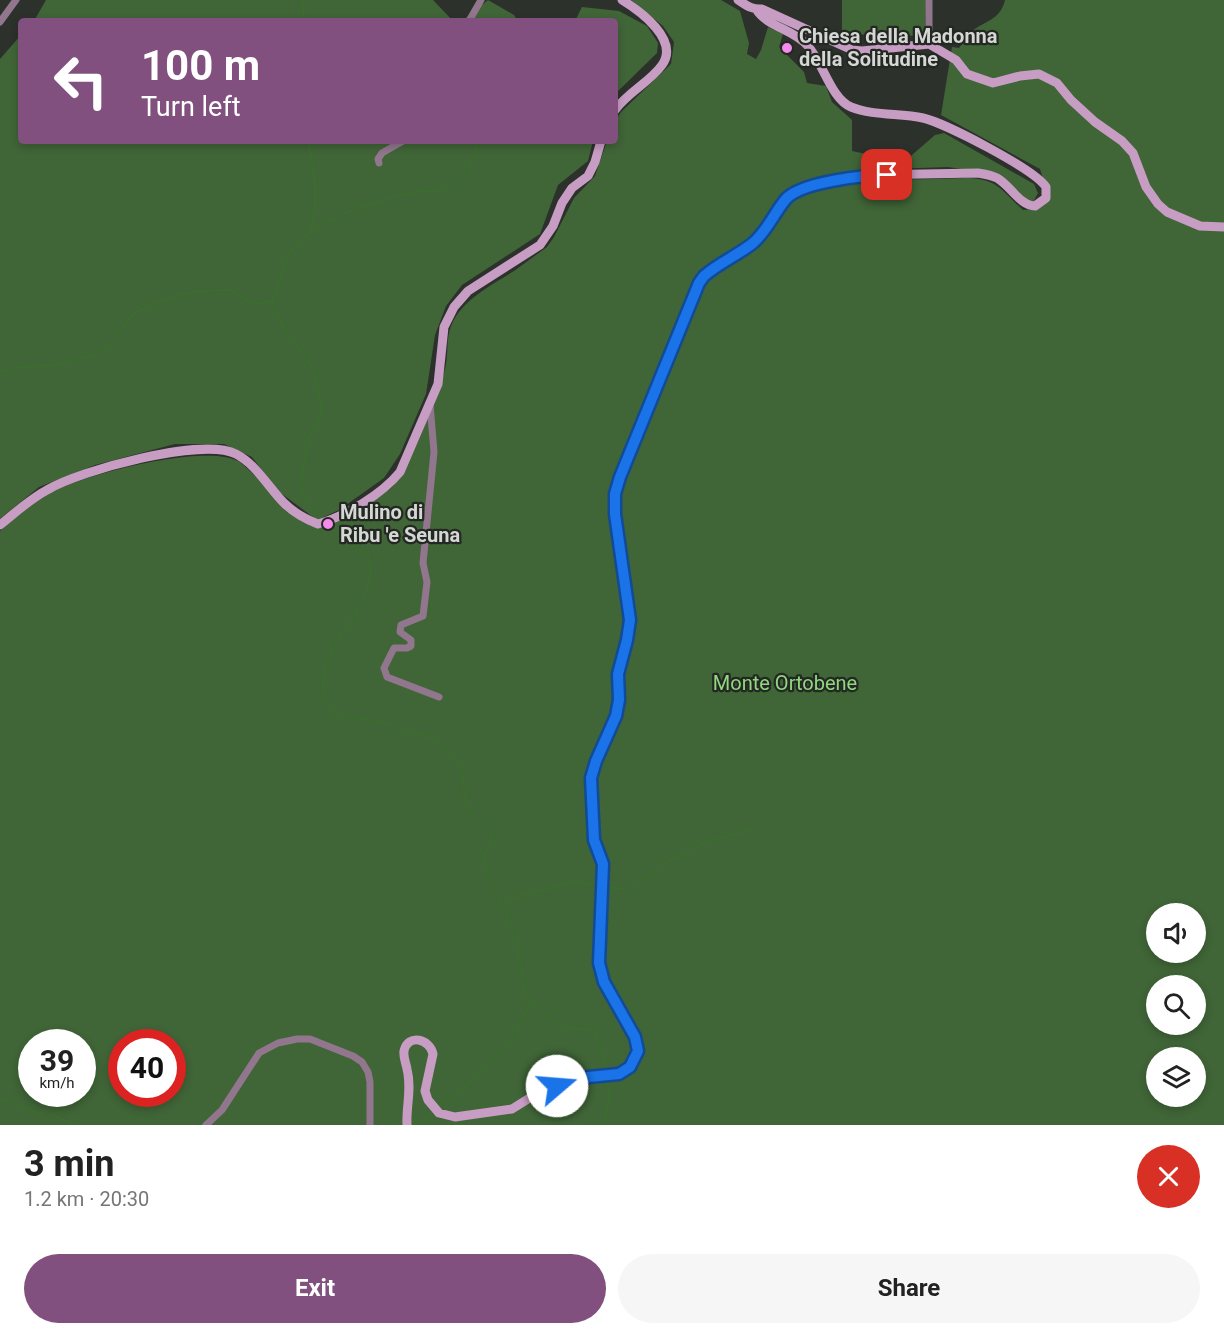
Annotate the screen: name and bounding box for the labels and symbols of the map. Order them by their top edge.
place label: Chiesa della Madonna della Solitudine [799,24,998,71]
marker: Chiesa della Madonna della Solitudine [780,41,794,55]
pin [861,149,912,200]
place label: Mulino di Ribu 'e Seuna [340,500,460,547]
marker: Mulino di Ribu 'e Seuna [321,517,335,531]
park label: Monte Ortobene [713,671,857,695]
speed limit sign: 40 [108,1029,186,1107]
position arrow [525,1054,589,1118]

